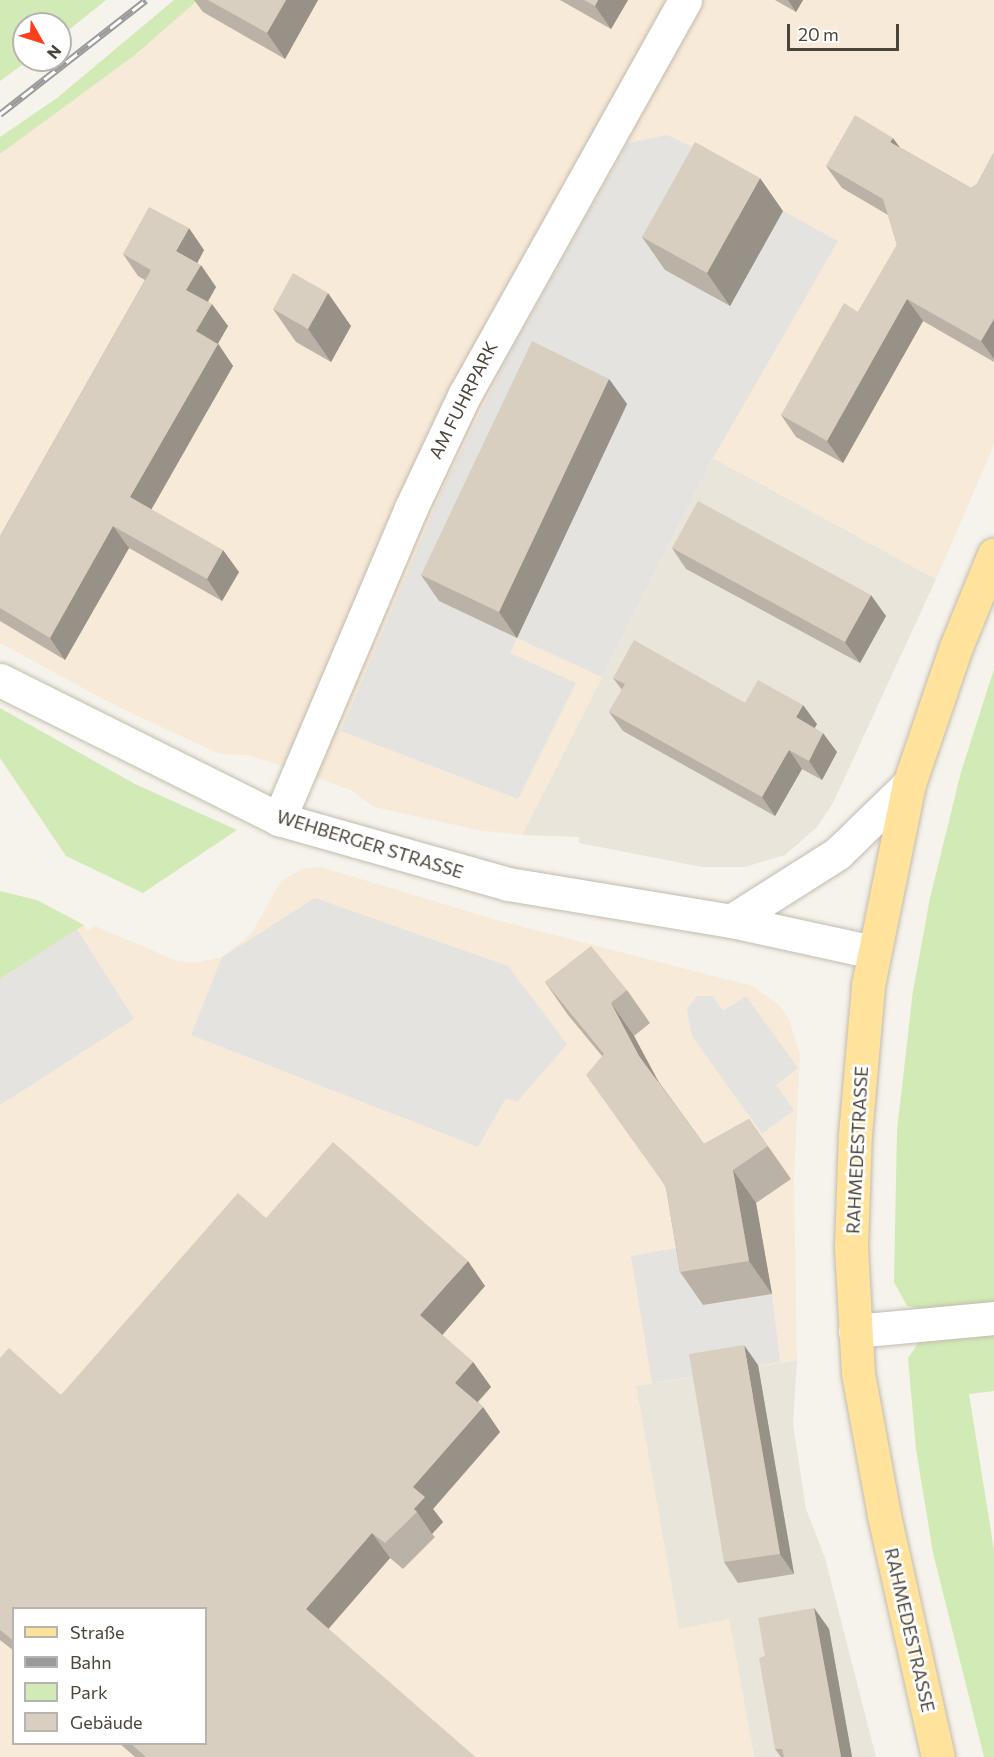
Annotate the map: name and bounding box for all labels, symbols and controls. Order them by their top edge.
north arrow [12,12,72,72]
scale bar [790,12,902,50]
text: 20 m [798,23,839,45]
text: N [44,42,66,63]
street label: AM FUHRPARK [424,338,502,462]
street label: WEHBERGER STRASSE [274,805,466,883]
street label: RAHMEDESTRASSE [842,1066,872,1234]
street label: RAHMEDESTRASSE [881,1546,939,1714]
legend [12,1607,207,1745]
text: Straße [70,1621,125,1643]
text: Bahn [70,1651,112,1673]
text: Park [70,1681,108,1703]
text: Gebäude [70,1711,143,1733]

